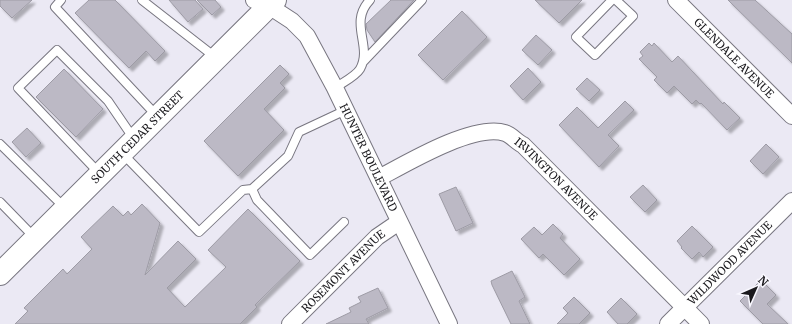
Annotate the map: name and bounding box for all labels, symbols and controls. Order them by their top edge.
street label: GLENDALE AVENUE [691,15,777,101]
street label: SOUTH CEDAR STREET [88,88,187,186]
street label: HUNTER BOULEVARD [337,101,401,214]
street label: IRVINGTON AVENUE [512,135,600,223]
street label: WILDWOOD AVENUE [685,218,775,308]
street label: ROSEMONT AVENUE [299,227,387,315]
north arrow [736,268,776,308]

